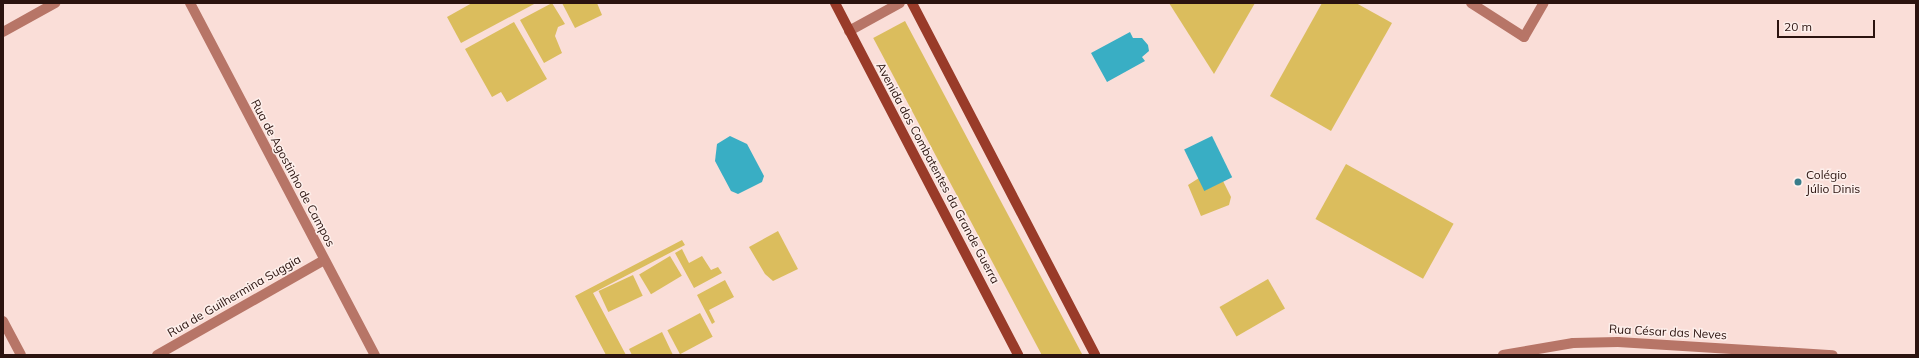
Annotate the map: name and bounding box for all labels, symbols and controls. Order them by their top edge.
scale bar [1779,12,1877,38]
text: 20 m [1784,19,1812,34]
street label: Avenida dos Combatentes da Grande Guerra [873,60,1003,286]
street label: Rua de Agostinho de Campos [248,97,338,249]
place label: Colégio Júlio Dinis [1806,168,1860,196]
marker: Colégio Júlio Dinis [1793,177,1803,187]
street label: Rua de Guilhermina Suggia [165,252,303,340]
street label: Rua César das Neves [1609,322,1727,342]

